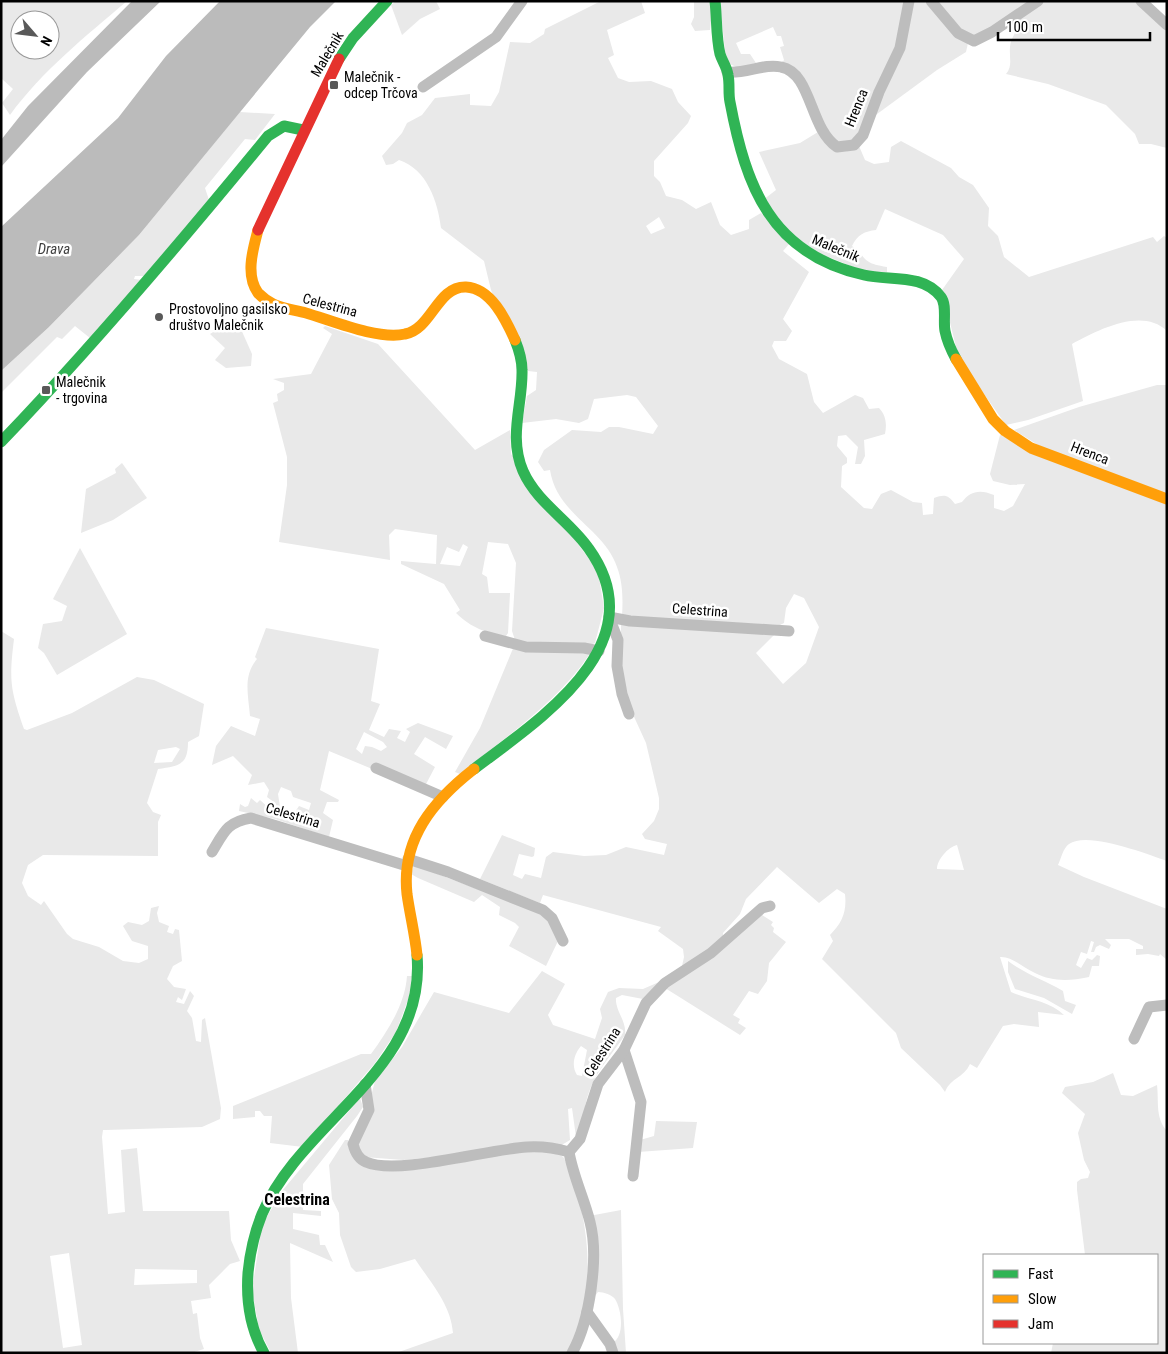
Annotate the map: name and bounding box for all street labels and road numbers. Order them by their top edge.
street label: Malečnik [307,28,347,79]
street label: Hrenca [841,87,871,129]
street label: Malečnik [810,231,863,265]
street label: Celestrina [301,290,359,320]
street label: Hrenca [1069,438,1111,468]
street label: Celestrina [672,600,728,620]
street label: Celestrina [264,799,322,831]
street label: Celestrina [580,1024,624,1080]

